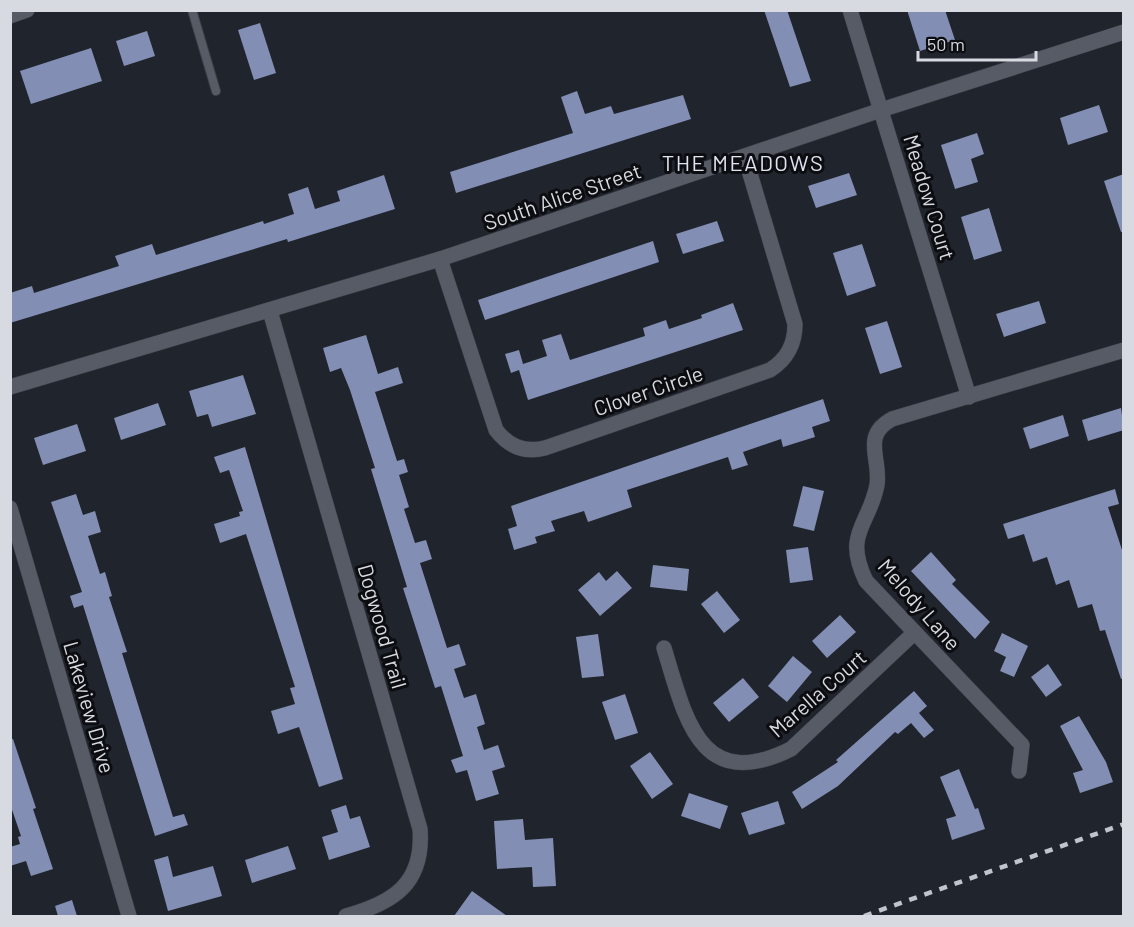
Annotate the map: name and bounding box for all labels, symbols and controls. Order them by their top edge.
scale bar [918,24,1036,62]
text: 50 m [927,33,965,55]
street label: Meadow Court [899,131,961,263]
district label: THE MEADOWS [662,149,824,175]
street label: South Alice Street [480,157,644,235]
street label: Clover Circle [590,360,706,420]
street label: Melody Lane [874,553,966,655]
street label: Dogwood Trail [353,561,413,691]
street label: Lakeview Drive [59,638,121,776]
street label: Marella Court [763,644,871,742]

